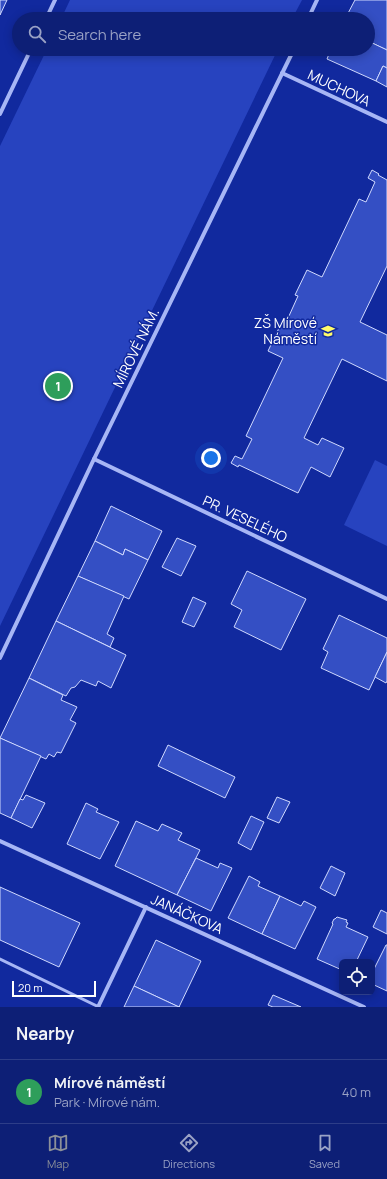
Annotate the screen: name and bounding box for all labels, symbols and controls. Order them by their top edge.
search box [12,12,375,56]
icon: search [26,23,48,45]
text: Search here [58,24,141,45]
street label: MUCHOVA [305,65,374,110]
street label: MÍROVÉ NÁM. [108,305,163,391]
place label: ZŠ Mírové Náměstí [254,313,317,348]
school or university icon: ZŠ Mírové Náměstí [320,323,336,339]
pin: 1 [45,371,71,401]
your location [201,448,221,468]
street label: PR. VESELÉHO [200,491,291,546]
street label: JANÁČKOVA [148,889,226,938]
map controls [339,959,375,995]
button: locate [339,959,375,995]
scale bar [12,979,96,998]
text: 20 m [18,980,43,995]
text: Nearby [16,1022,74,1045]
text: Mírové náměstí [54,1072,166,1093]
text: 1 [26,1083,32,1101]
text: 40 m [342,1083,371,1101]
text: Park · Mírové nám. [54,1093,160,1111]
tab: Map [47,1132,69,1171]
tab: Directions [163,1132,215,1171]
tab: Saved [309,1132,340,1171]

